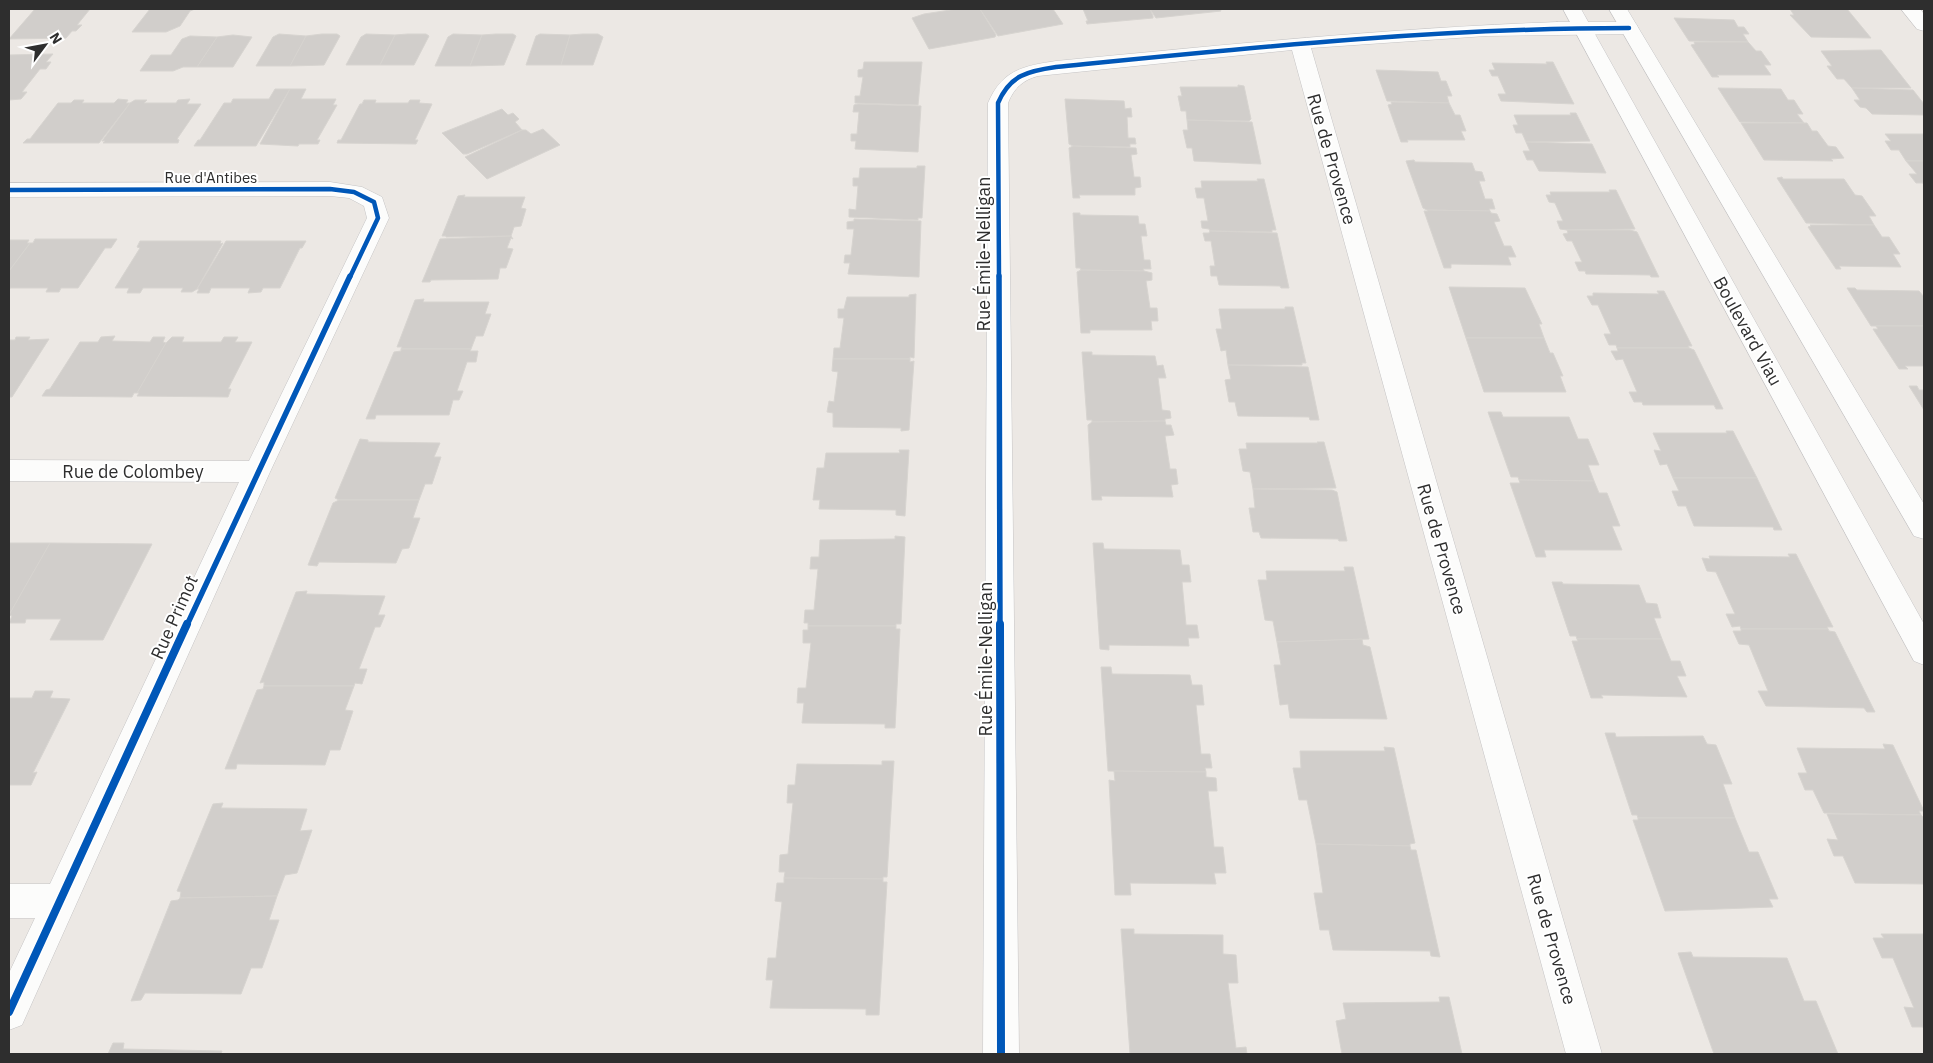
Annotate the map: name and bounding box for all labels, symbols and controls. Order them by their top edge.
north arrow [20,20,70,70]
text: N [46,29,66,47]
street label: Rue de Provence [1302,91,1362,227]
street label: Rue d'Antibes [165,168,257,187]
street label: Rue Émile-Nelligan [972,177,995,331]
street label: Boulevard Viau [1708,272,1788,390]
street label: Rue de Colombey [62,460,204,483]
street label: Rue de Provence [1412,481,1472,617]
street label: Rue Primot [145,571,203,663]
street label: Rue Émile-Nelligan [974,582,997,736]
street label: Rue de Provence [1522,871,1582,1007]

